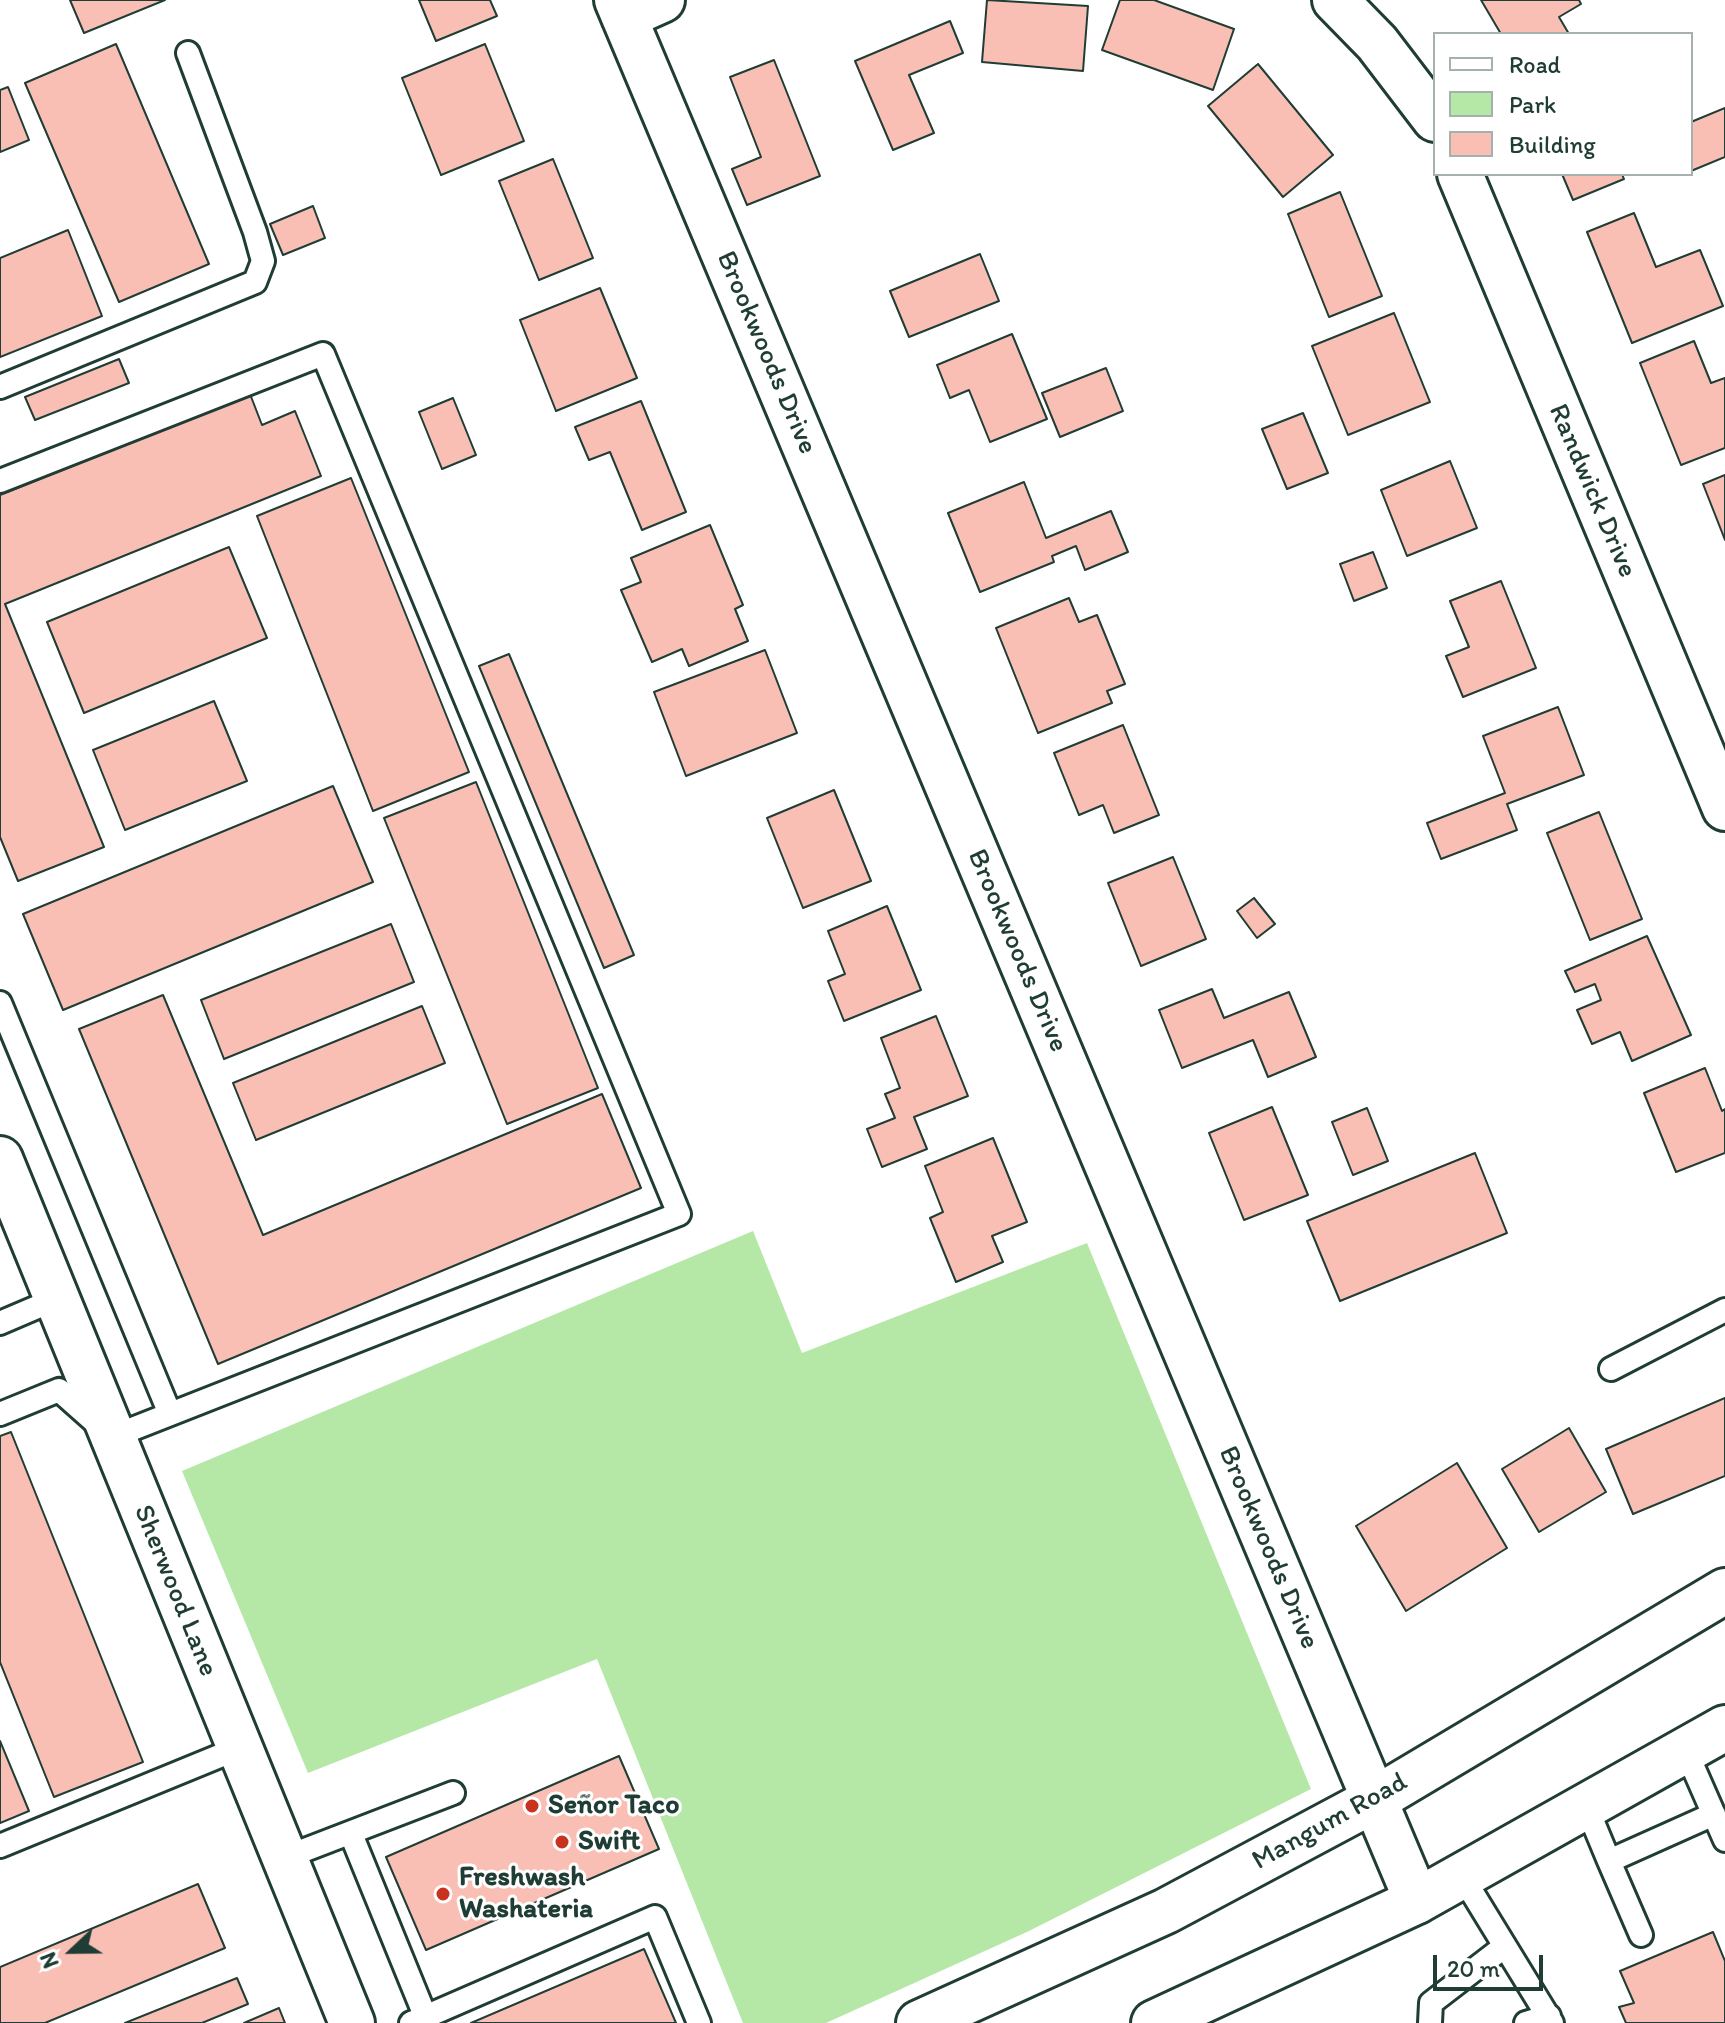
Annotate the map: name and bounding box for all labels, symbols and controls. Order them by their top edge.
legend [1433,32,1693,176]
text: Road [1509,50,1561,79]
text: Park [1509,90,1556,119]
text: Building [1509,130,1596,159]
street label: Brookwoods Drive [708,247,824,459]
street label: Randwick Drive [1540,399,1644,583]
street label: Brookwoods Drive [959,845,1075,1057]
street label: Brookwoods Drive [1210,1442,1326,1654]
street label: Sherwood Lane [125,1500,225,1682]
street label: Mangum Road [1247,1766,1413,1878]
place label: Señor Taco [548,1789,679,1823]
marker: Señor Taco [523,1797,541,1815]
place label: Swift [578,1825,641,1859]
marker: Swift [553,1833,571,1851]
place label: Freshwash Washateria [459,1861,593,1927]
marker: Freshwash Washateria [434,1885,452,1903]
north arrow [32,1911,112,1991]
scale bar [1437,1939,1547,1989]
text: N [34,1948,65,1972]
text: 20 m [1447,1954,1500,1983]

